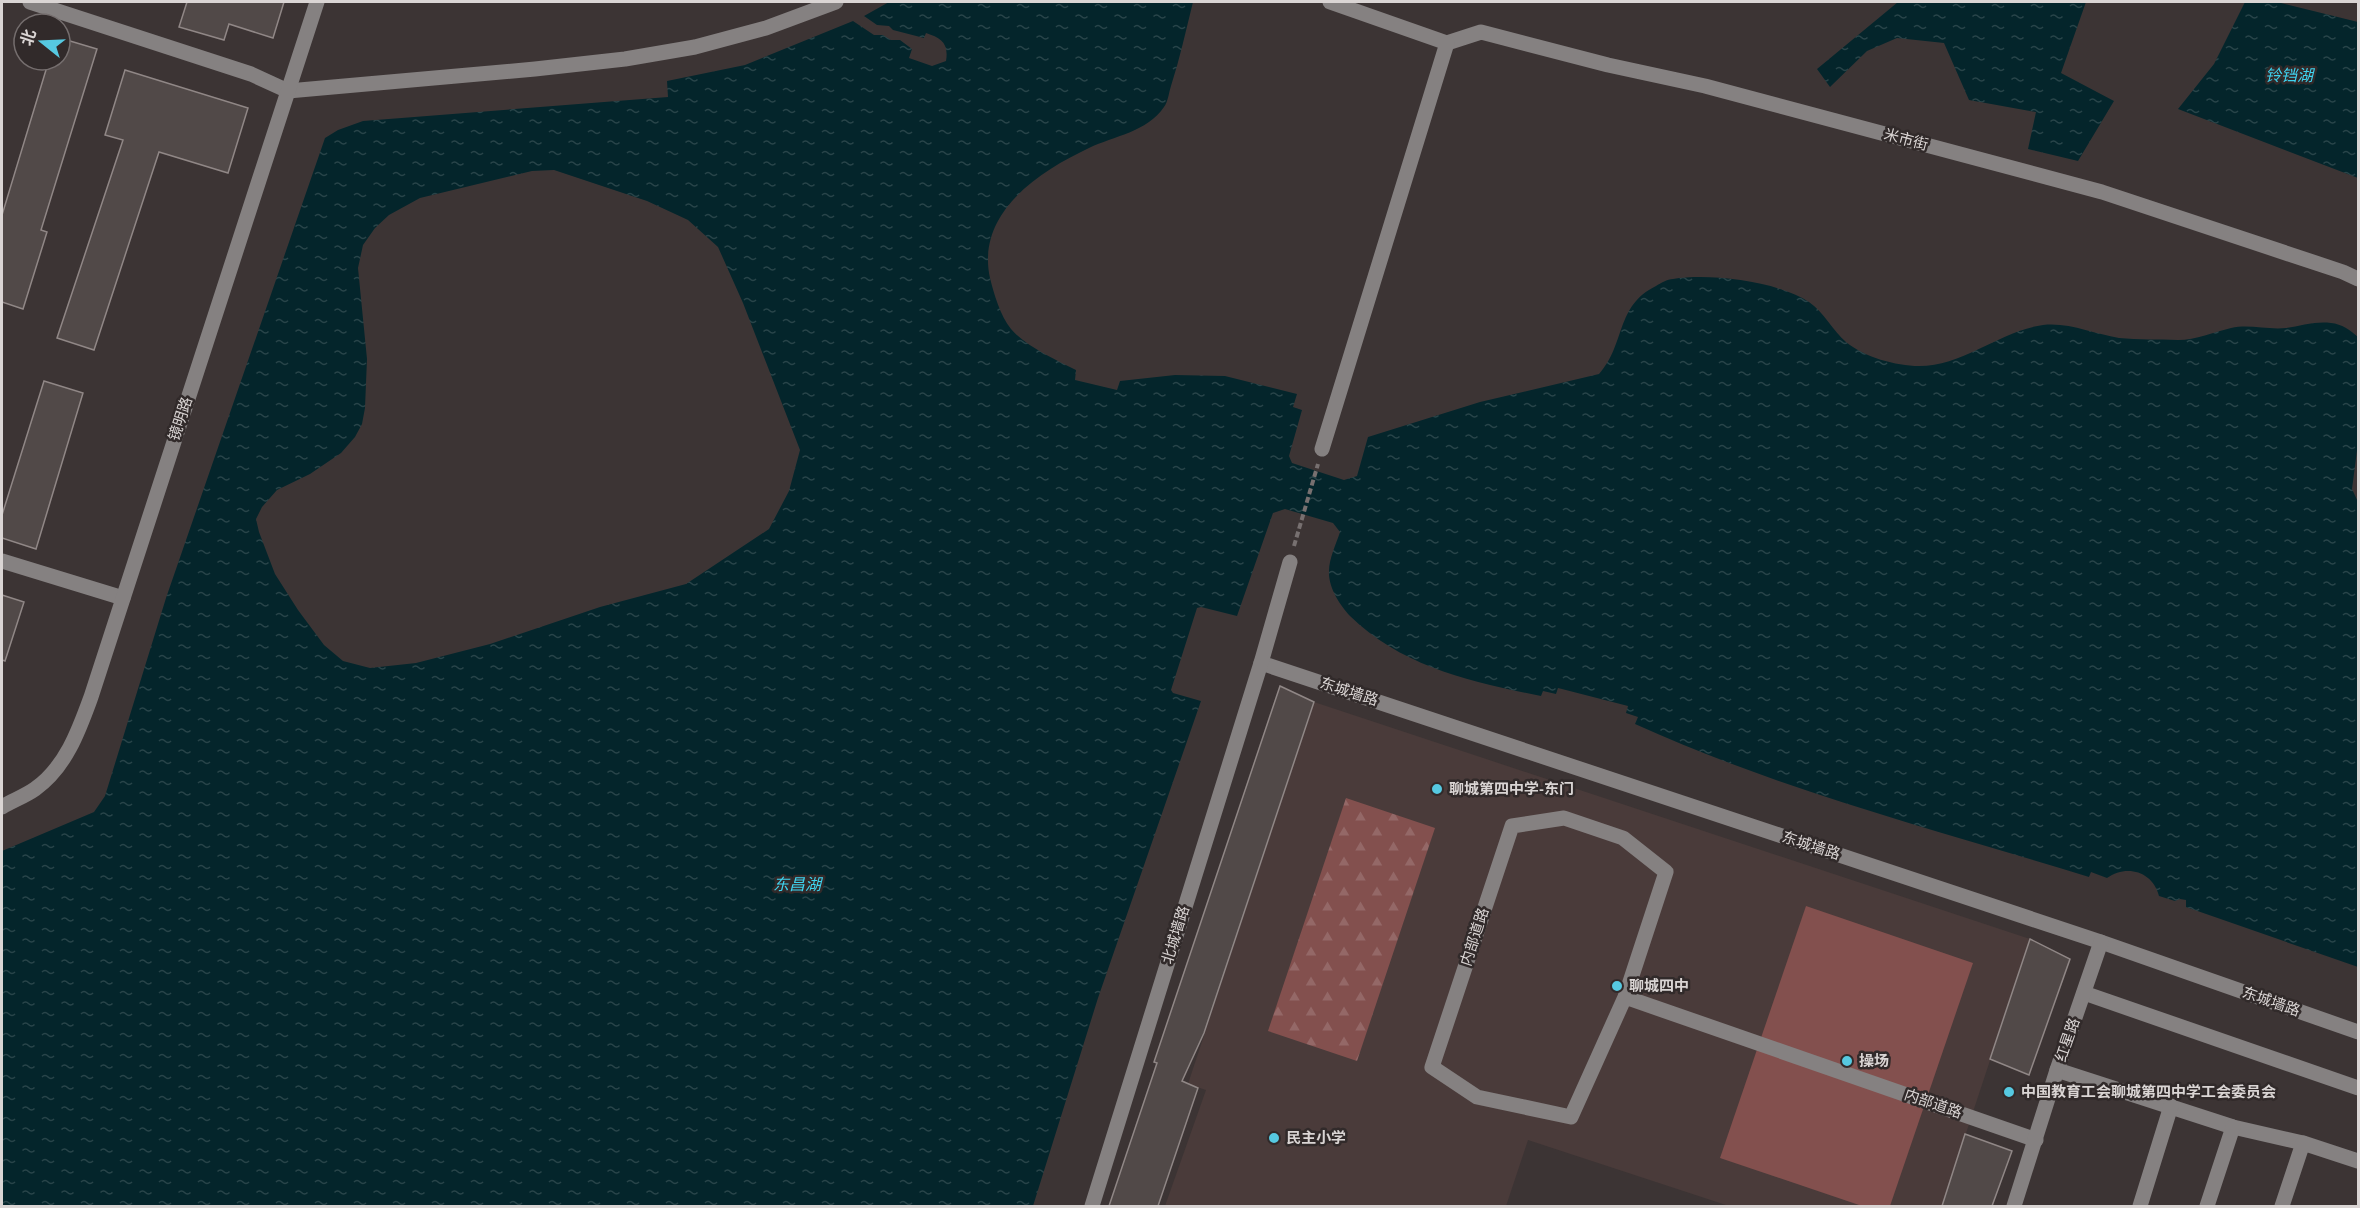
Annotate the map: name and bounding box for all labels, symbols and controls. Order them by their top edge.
north arrow [12,12,72,72]
text: 北 [16,27,42,49]
water label: 铃铛湖 [2265,65,2316,87]
street label: 米市街 [1882,124,1930,156]
street label: 镜明路 [164,394,198,444]
street label: 东城墙路 [1317,673,1381,711]
place label: 聊城第四中学-东门 [1449,779,1574,800]
marker: 聊城第四中学-东门 [1430,782,1444,796]
street label: 东城墙路 [1779,827,1843,865]
water label: 东昌湖 [773,874,824,896]
street label: 北城墙路 [1157,903,1195,967]
street label: 内部道路 [1456,905,1494,969]
place label: 聊城四中 [1629,976,1689,997]
marker: 聊城四中 [1610,979,1624,993]
street label: 东城墙路 [2239,982,2303,1022]
street label: 红星路 [2051,1015,2085,1065]
place label: 操场 [1859,1051,1889,1072]
marker: 操场 [1840,1054,1854,1068]
place label: 中国教育工会聊城第四中学工会委员会 [2021,1082,2276,1103]
street label: 内部道路 [1901,1084,1965,1124]
marker: 中国教育工会聊城第四中学工会委员会 [2002,1085,2016,1099]
place label: 民主小学 [1286,1128,1346,1149]
marker: 民主小学 [1267,1131,1281,1145]

